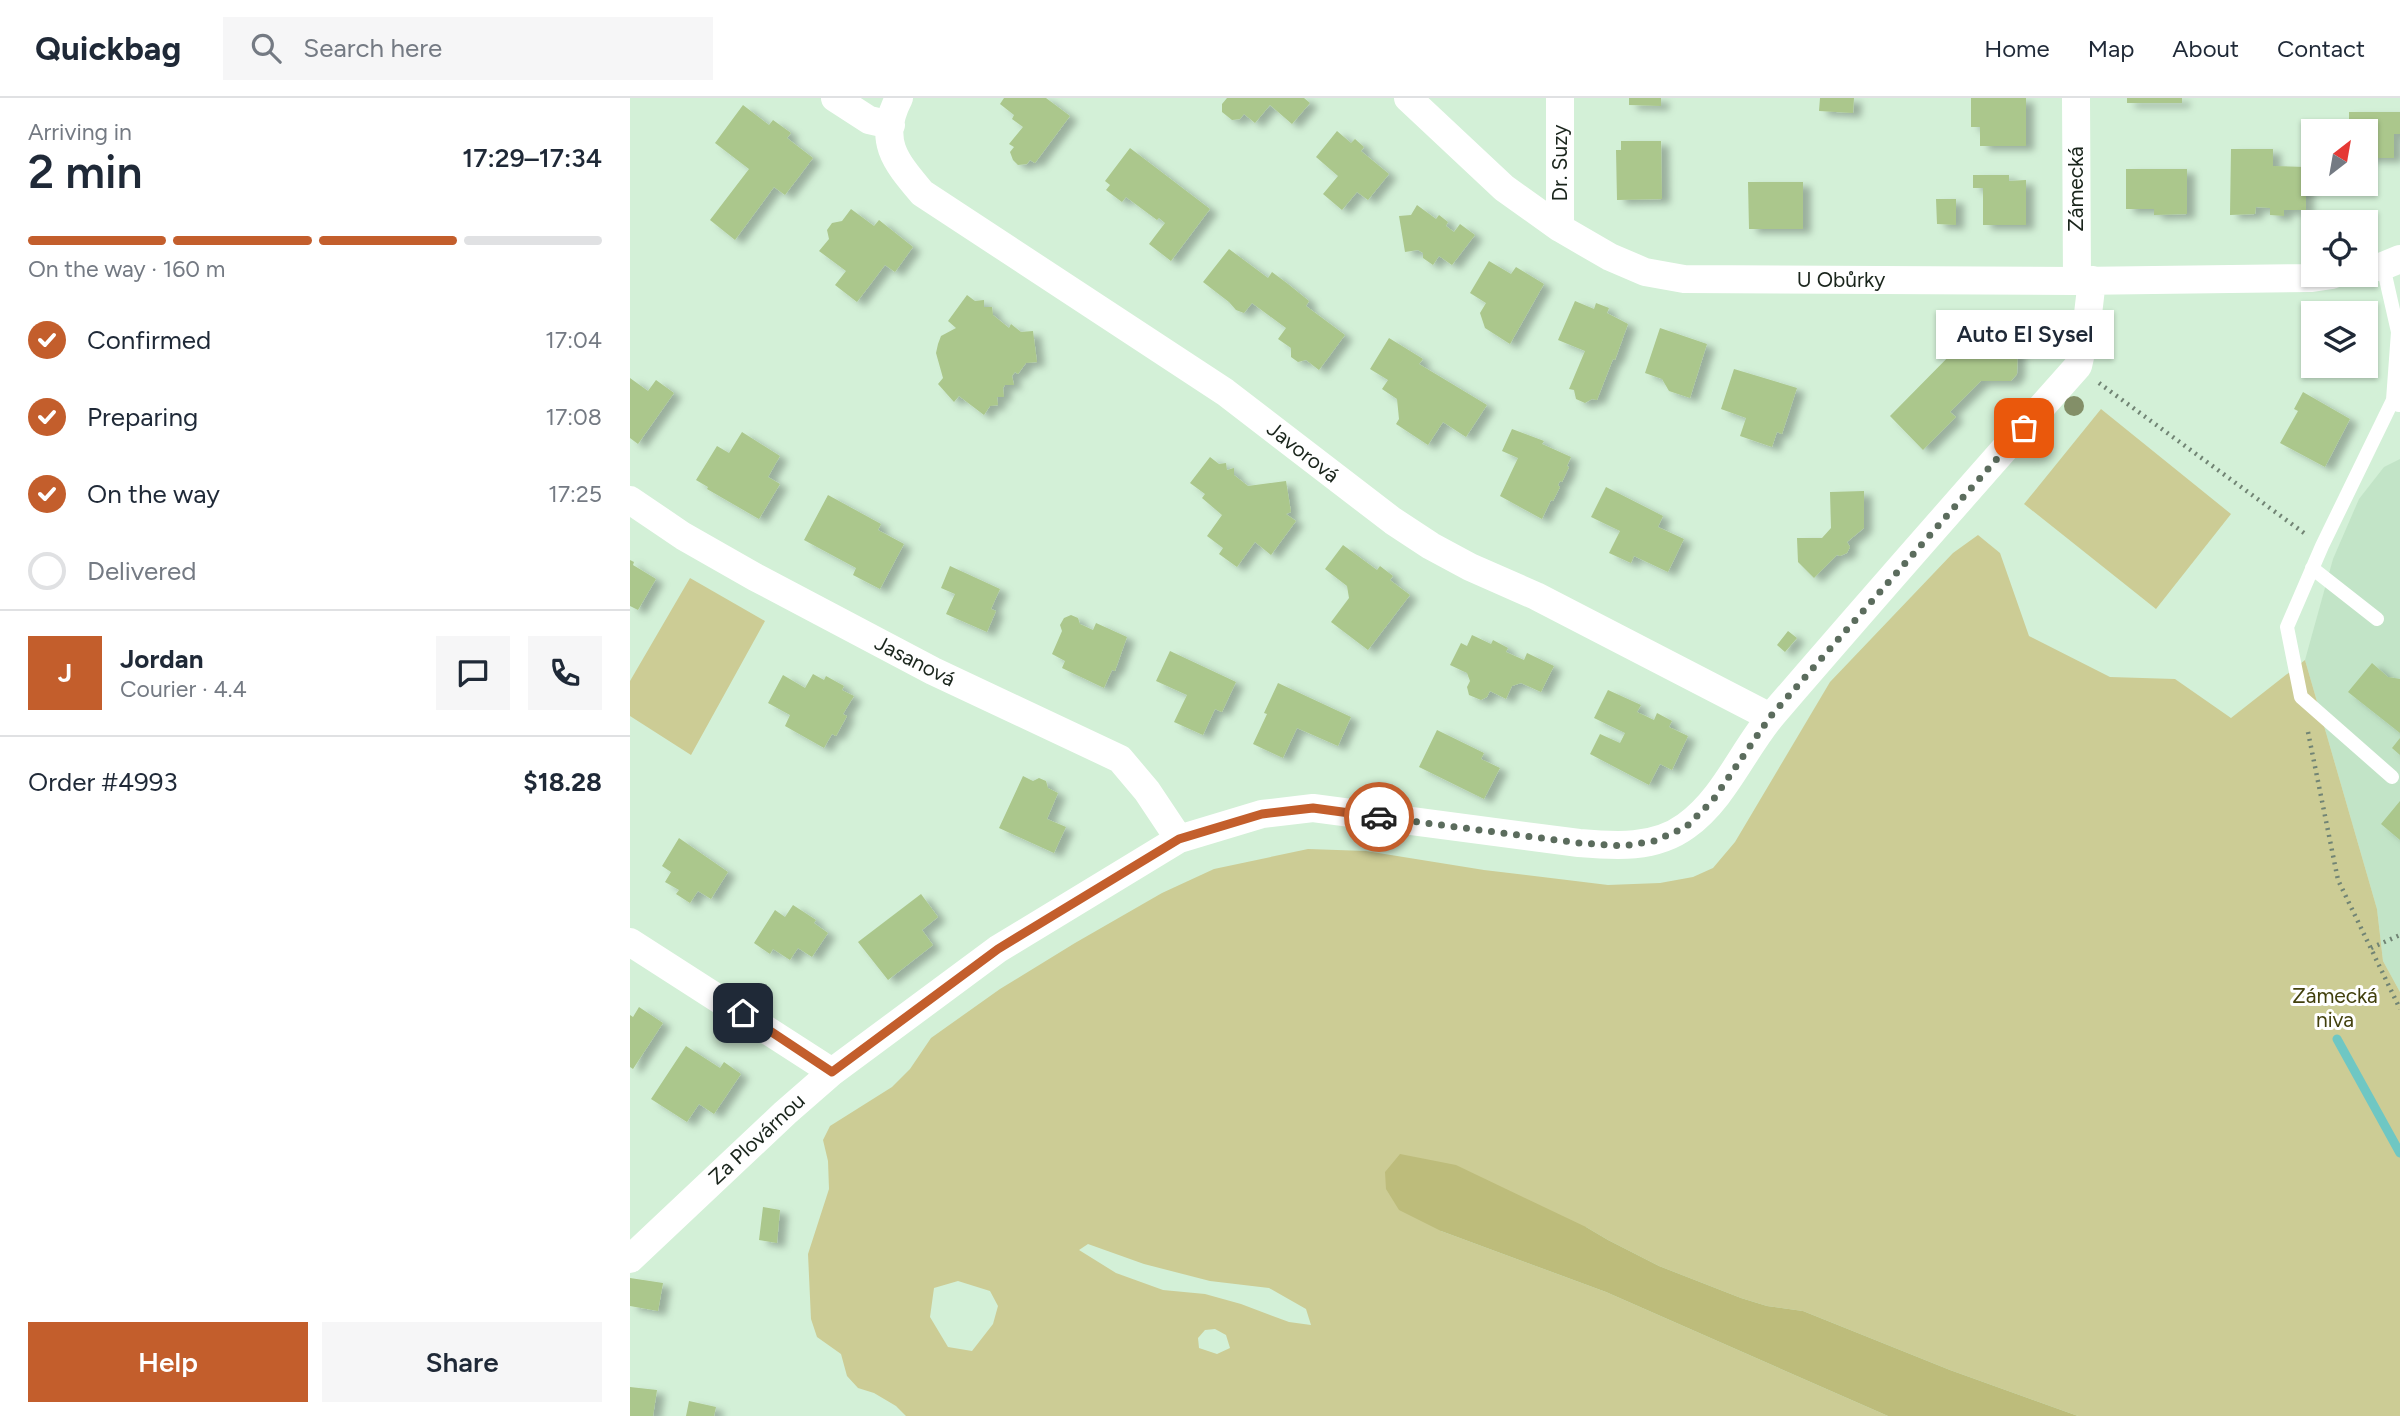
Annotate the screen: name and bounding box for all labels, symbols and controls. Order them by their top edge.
search box [223,17,713,80]
text: Quickbag [35,29,181,68]
icon: search [247,29,285,67]
text: Search here [303,32,442,64]
text: Home [1984,34,2050,63]
text: Map [2088,34,2134,63]
text: About [2172,34,2239,63]
text: Contact [2277,34,2365,63]
text: Arriving in [28,118,132,146]
north arrow [2301,119,2378,196]
map controls [2301,119,2378,378]
street label: Dr. Suzy [1547,124,1572,202]
text: 17:29–17:34 [462,142,602,174]
text: 2 min [28,144,143,200]
street label: Zámecká [2063,146,2088,232]
button: locate [2301,210,2378,287]
text: On the way · 160 m [28,255,225,283]
street label: U Obůrky [1797,267,1885,292]
button: layers [2301,301,2378,378]
callout: Auto El Sysel [1935,309,2113,358]
text: Auto El Sysel [1956,320,2094,348]
icon: check [28,321,66,359]
text: Confirmed [87,324,211,356]
text: 17:04 [545,326,602,354]
icon: check [28,398,66,436]
pin [1994,398,2054,458]
text: Preparing [87,401,198,433]
text: 17:08 [545,403,602,431]
icon: bag [2005,409,2043,447]
street label: Javorová [1262,416,1344,487]
icon: check [28,475,66,513]
text: On the way [87,478,220,510]
text: 17:25 [548,480,602,508]
text: Delivered [87,555,196,587]
street label: Jasanová [871,630,960,691]
button: chat [436,636,510,710]
button: phone [528,636,602,710]
text: Jordan [120,643,203,675]
text: J [58,657,72,689]
text: Courier · 4.4 [120,675,247,703]
text: Order #4993 [28,766,178,798]
text: $18.28 [523,766,602,798]
courier [1344,782,1414,852]
icon: car [1360,798,1398,836]
pin [713,983,773,1043]
park label: Zámecká niva [2292,983,2378,1032]
icon: home [724,994,762,1032]
street label: Za Plovárnou [703,1088,810,1189]
button: Help [28,1322,308,1402]
button: Share [322,1322,602,1402]

